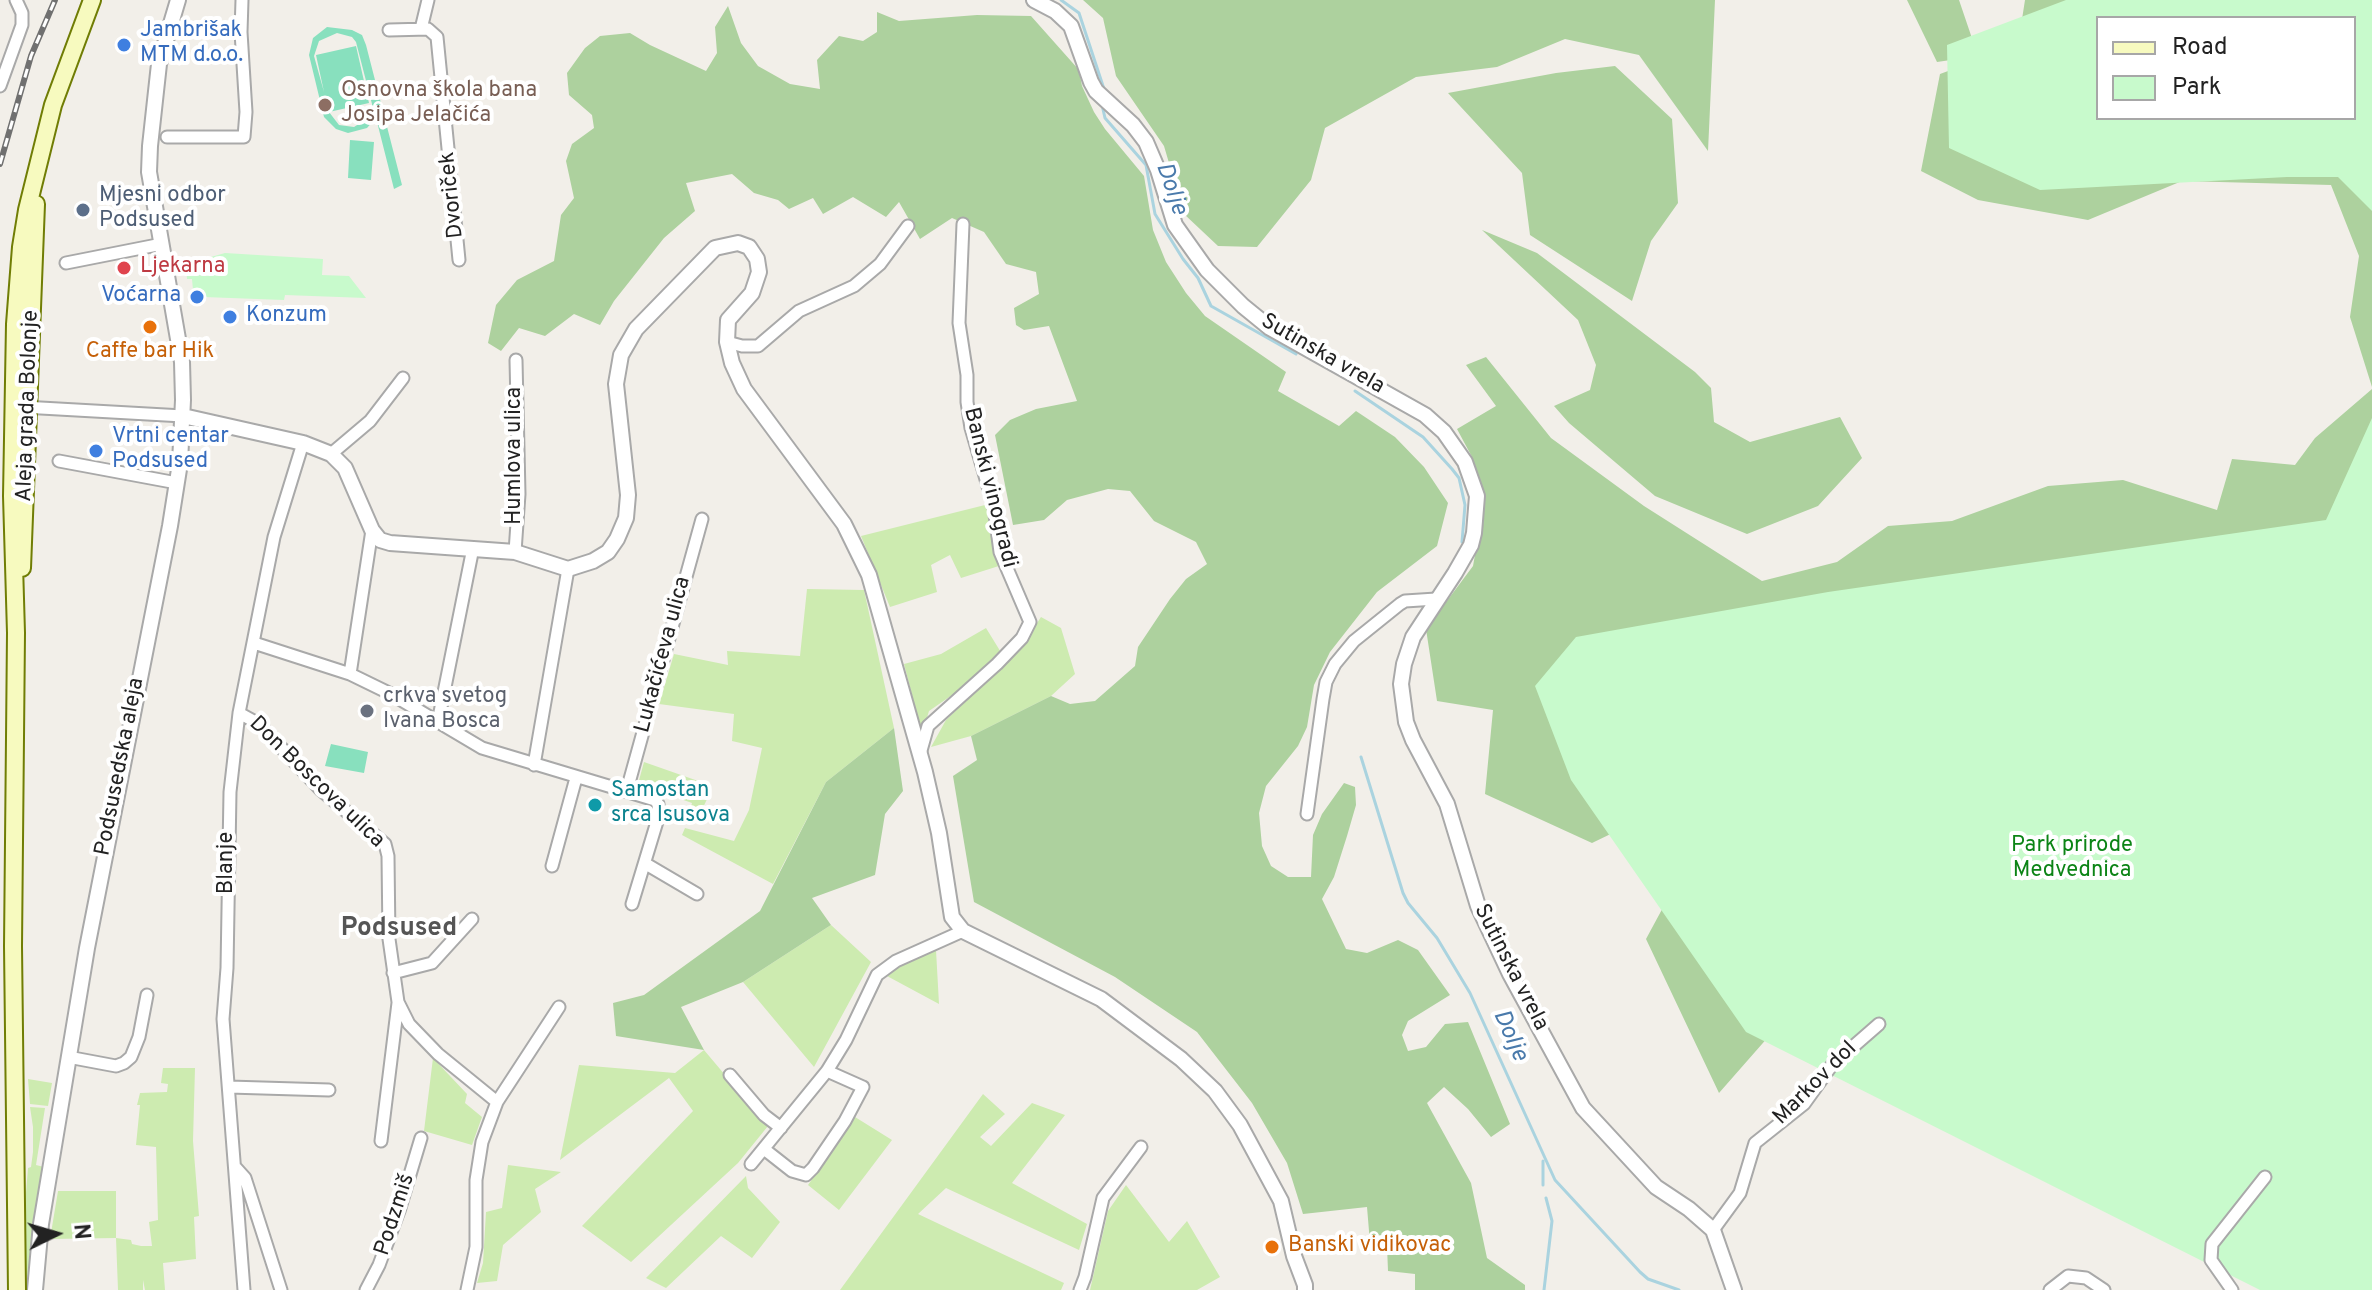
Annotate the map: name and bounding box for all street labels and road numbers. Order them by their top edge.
street label: Dvoriček [435,150,471,240]
street label: Sutinska vrela [1256,309,1388,401]
street label: Aleja grada Bolonje [12,310,46,502]
street label: Humlova ulica [503,387,529,525]
street label: Banski vinogradi [956,405,1022,571]
street label: Lukačićeva ulica [630,574,698,736]
street label: Podsusedska aleja [91,676,151,858]
street label: Don Boscova ulica [243,712,389,854]
street label: Blanje [215,832,241,894]
street label: Sutinska vrela [1467,900,1553,1036]
street label: Markov dol [1769,1037,1863,1131]
street label: Podzmiš [370,1171,422,1259]

